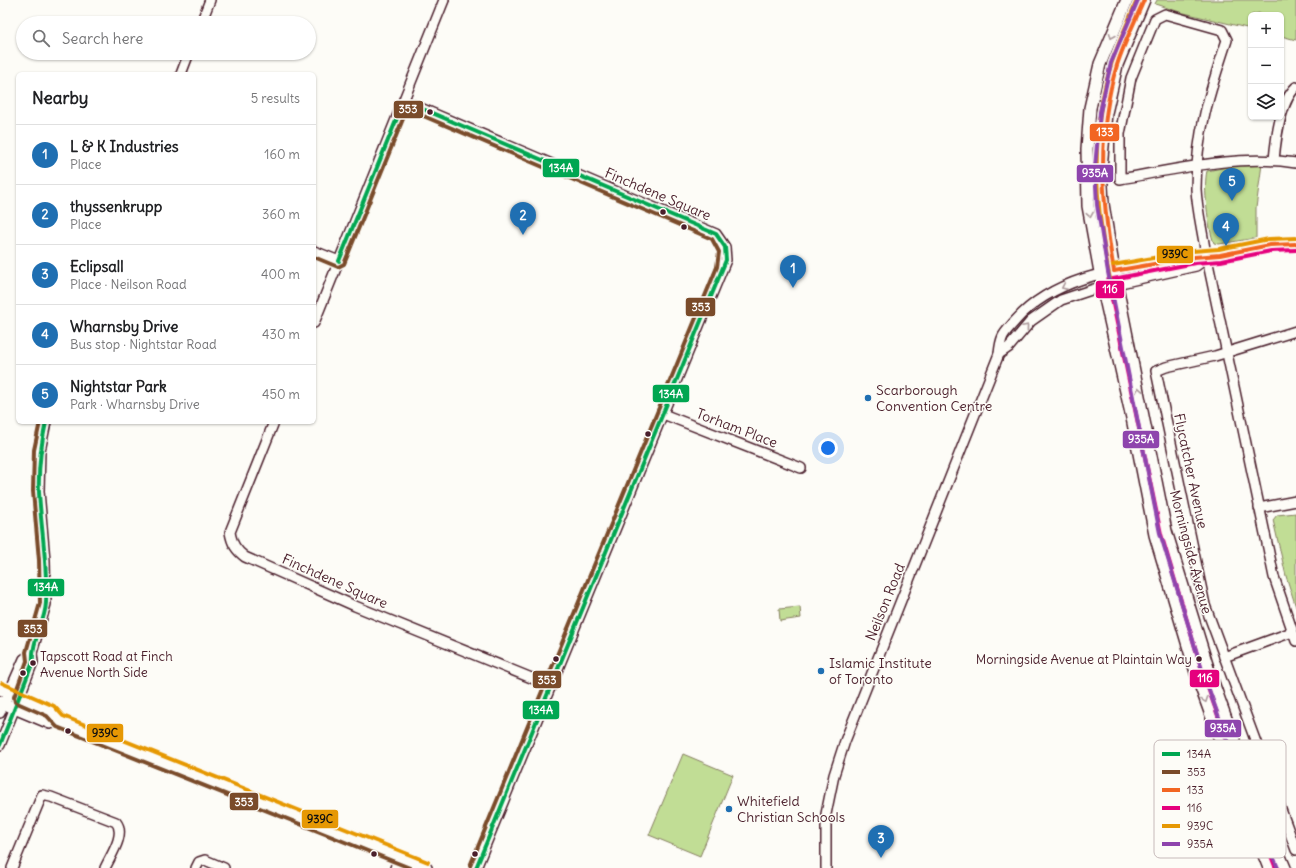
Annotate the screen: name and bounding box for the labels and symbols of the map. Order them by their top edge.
one-way arrow [1109,31,1117,39]
line badge: 353 [393,100,424,119]
text: 353 [399,102,417,116]
unlabelled marker [425,107,435,117]
line badge: 133 [1089,123,1120,142]
text: 133 [1097,125,1113,139]
line badge: 134A [542,158,580,178]
text: 134A [549,161,573,175]
street label: Finchdene Square [602,164,714,224]
line badge: 935A [1076,164,1114,183]
text: 935A [1082,166,1108,180]
pin: 5 [1219,168,1245,201]
pin: 2 [510,202,536,235]
unlabelled marker [658,207,668,217]
one-way arrow [1085,212,1094,218]
pin: 4 [1213,213,1239,246]
unlabelled marker [679,222,689,232]
line badge: 939C [1156,245,1194,264]
text: 939C [1162,247,1189,261]
pin: 1 [780,255,806,288]
line badge: 116 [1095,280,1125,299]
one-way arrow [1061,282,1068,290]
text: 116 [1102,282,1118,296]
line badge: 353 [685,297,716,317]
text: 353 [692,300,710,314]
one-way arrow [1022,324,1029,332]
place label: Scarborough Convention Centre [876,381,992,415]
line badge: 134A [652,384,690,403]
text: 134A [659,387,683,401]
one-way arrow [1135,387,1144,393]
marker: Scarborough Convention Centre [863,393,873,403]
street label: Torham Place [694,404,780,452]
street label: Flycatcher Avenue [1170,412,1212,530]
unlabelled marker [643,429,653,439]
line badge: 935A [1122,430,1160,449]
text: 935A [1128,432,1154,446]
your location [818,438,838,458]
street label: Morningside Avenue [1166,488,1216,616]
street label: Finchdene Square [279,550,391,612]
street label: Neilson Road [861,561,909,643]
line badge: 134A [27,578,65,597]
text: 134A [34,580,58,594]
line badge: 353 [17,619,48,638]
text: 353 [24,622,42,636]
place label: Tapscott Road at Finch Avenue North Side [40,648,173,681]
place label: Morningside Avenue at Plaintain Way [976,651,1192,668]
unlabelled marker [551,654,561,664]
place label: Islamic Institute of Toronto [829,654,932,688]
marker: Morningside Avenue at Plaintain Way [1194,654,1204,664]
marker: Tapscott Road at Finch Avenue North Side [28,658,38,668]
marker: Islamic Institute of Toronto [816,666,826,676]
unlabelled marker [18,668,28,678]
line badge: 116 [1189,669,1220,688]
line badge: 353 [532,670,562,689]
text: 116 [1197,671,1213,685]
text: 353 [538,673,556,687]
one-way arrow [1201,696,1209,703]
line badge: 134A [522,700,560,720]
text: 134A [529,703,553,717]
line badge: 935A [1204,719,1242,738]
text: 935A [1210,721,1236,735]
line badge: 939C [86,723,124,743]
unlabelled marker [63,726,73,736]
text: 939C [92,726,119,740]
legend [1154,740,1286,858]
text: 134A [1187,747,1211,761]
text: 353 [1187,765,1206,779]
text: 133 [1187,783,1204,797]
line badge: 353 [229,792,259,811]
place label: Whitefield Christian Schools [737,792,845,826]
text: 353 [235,795,253,809]
text: 116 [1187,801,1202,815]
marker: Whitefield Christian Schools [724,804,734,814]
line badge: 939C [301,809,339,829]
text: 939C [307,812,334,826]
text: 939C [1187,819,1213,833]
pin: 3 [868,825,894,858]
text: 935A [1187,837,1213,851]
unlabelled marker [369,849,379,859]
unlabelled marker [470,849,480,859]

